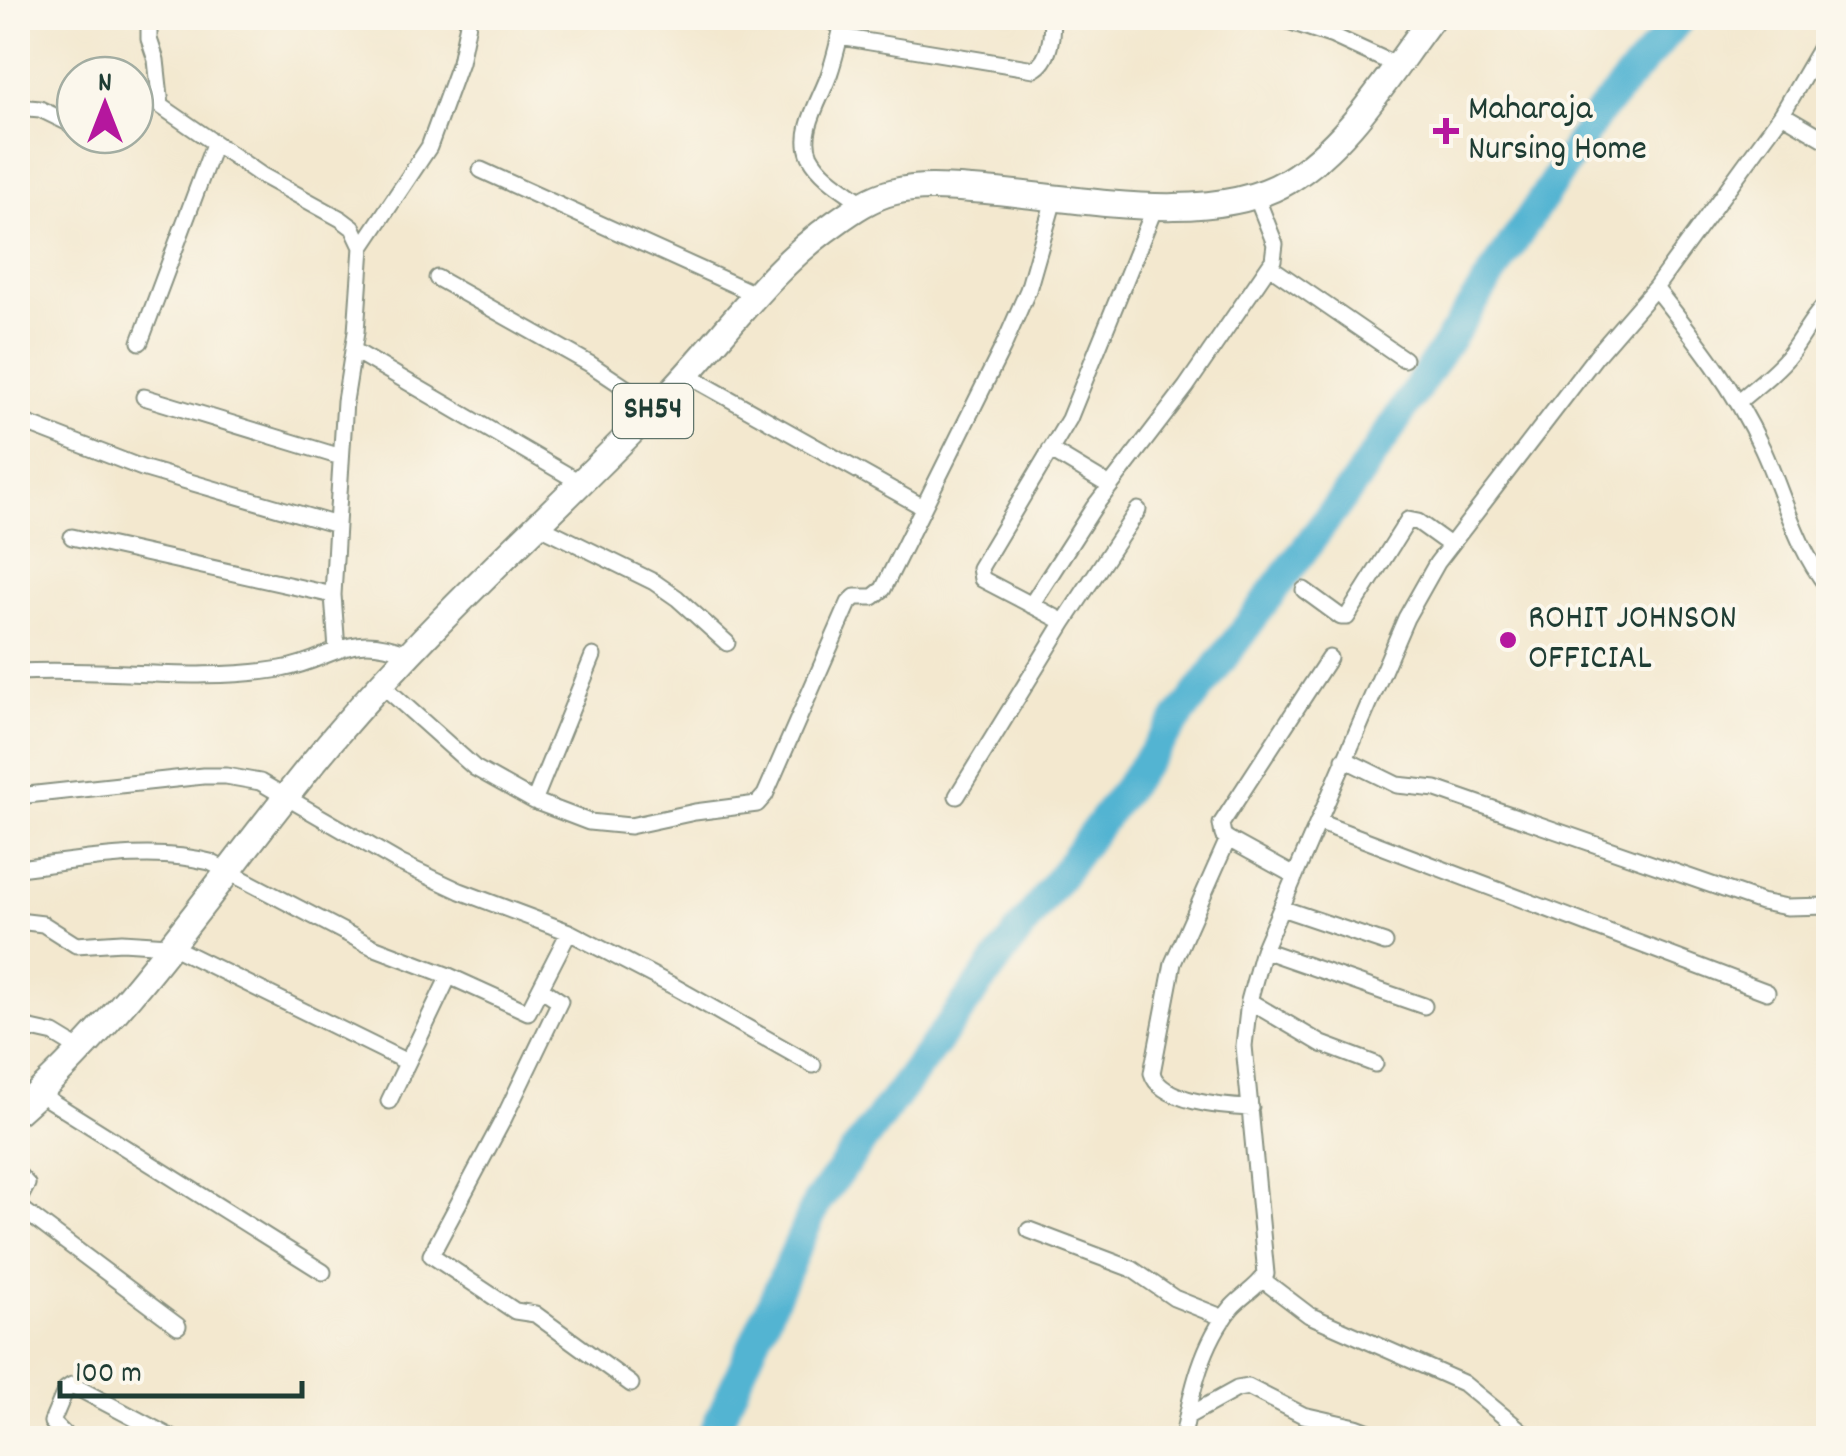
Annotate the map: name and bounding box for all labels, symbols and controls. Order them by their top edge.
north arrow [55,55,155,155]
text: N [98,65,112,105]
place label: Maharaja Nursing Home [1468,86,1647,176]
marker: Maharaja Nursing Home [1433,118,1459,144]
road number: SH54 [613,384,693,438]
place label: ROHIT JOHNSON OFFICIAL [1528,595,1737,685]
marker: ROHIT JOHNSON OFFICIAL [1497,629,1519,651]
scale bar [60,1336,302,1398]
text: 100 m [75,1354,142,1397]

